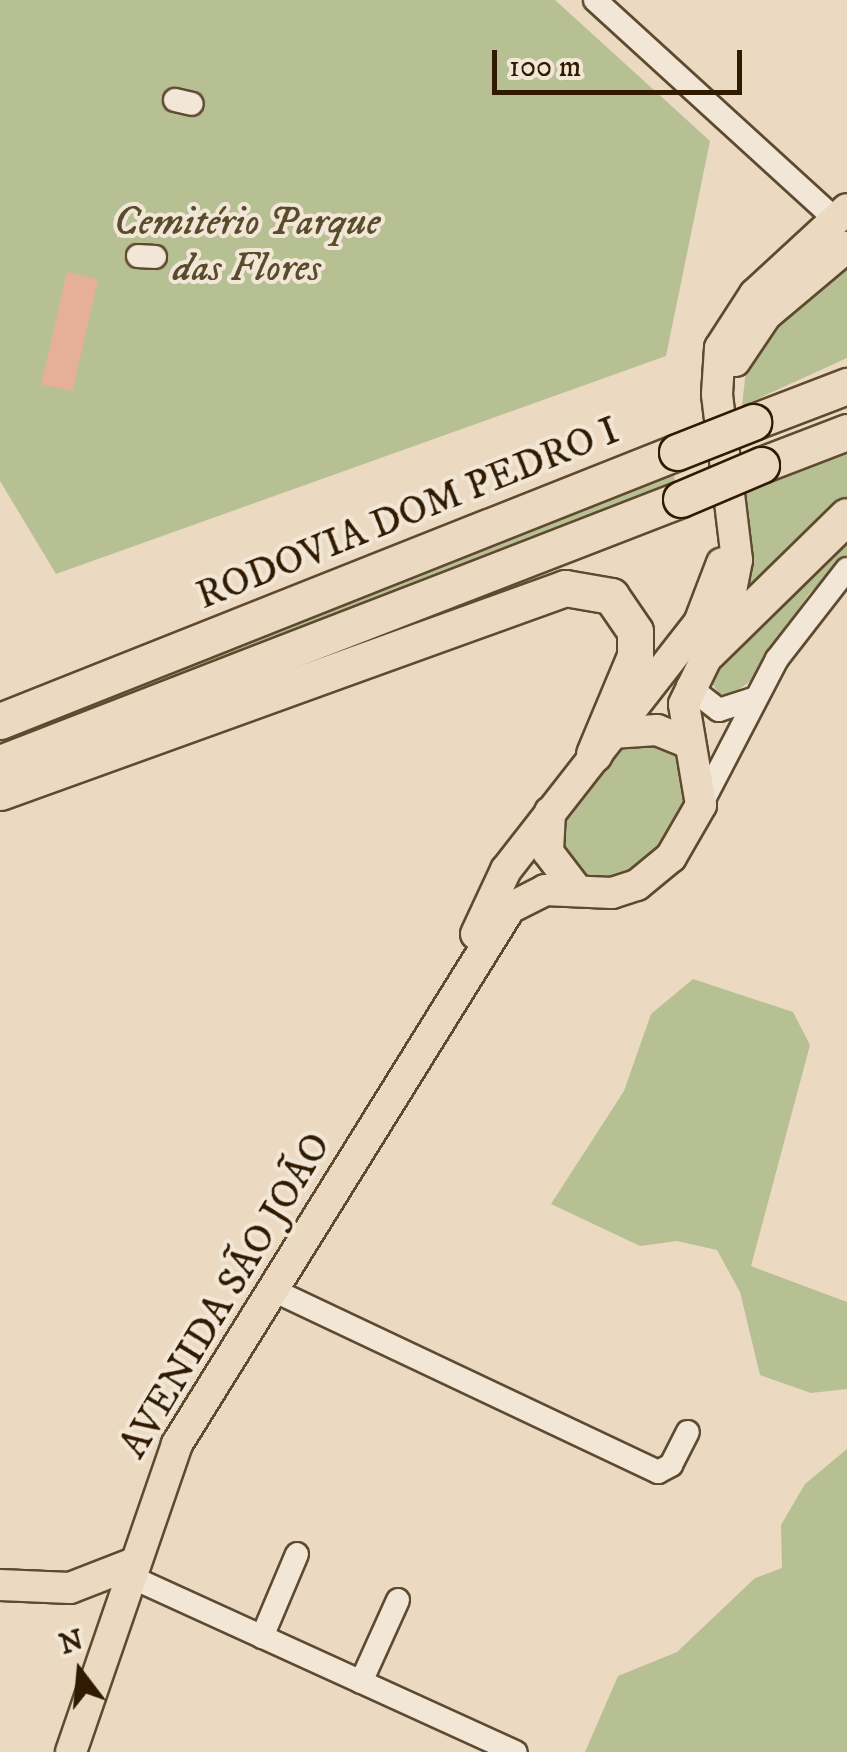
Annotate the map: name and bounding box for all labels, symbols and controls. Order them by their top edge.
scale bar [497,30,747,92]
text: 100 m [509,49,581,86]
park label: Cemitério Parque das Flores [114,199,380,293]
street label: RODOVIA DOM PEDRO I [190,407,626,621]
street label: AVENIDA SÃO JOÃO [110,1125,342,1467]
north arrow [30,1622,130,1722]
text: N [56,1623,87,1663]

